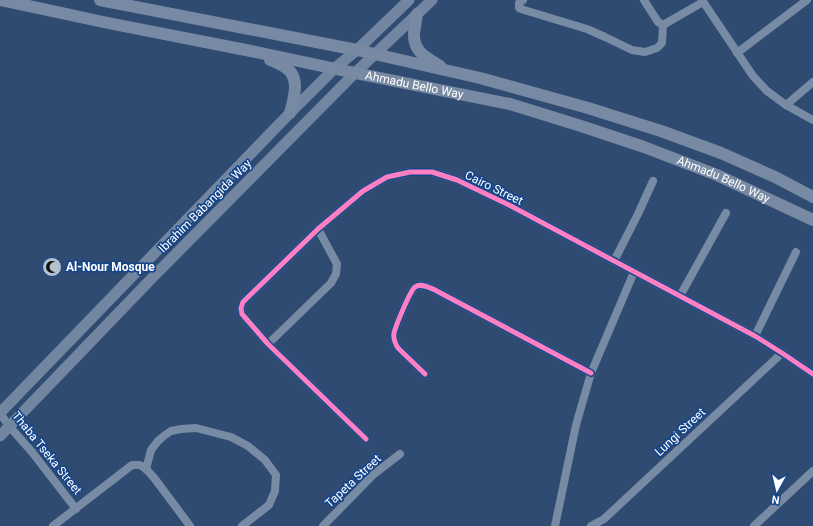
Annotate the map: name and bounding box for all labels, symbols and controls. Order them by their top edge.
street label: Ahmadu Bello Way [364,68,465,102]
street label: Ahmadu Bello Way [675,153,772,206]
street label: Ibrahim Babangida Way [156,156,255,255]
street label: Cairo Street [463,168,525,208]
mosque icon: Al-Nour Mosque [41,256,63,278]
place label: Al-Nour Mosque [66,260,155,274]
street label: Lungi Street [652,405,708,459]
street label: Thaba Tseka Street [9,409,85,497]
street label: Tapeta Street [322,452,384,510]
north arrow [757,470,797,510]
text: N [771,492,780,506]

